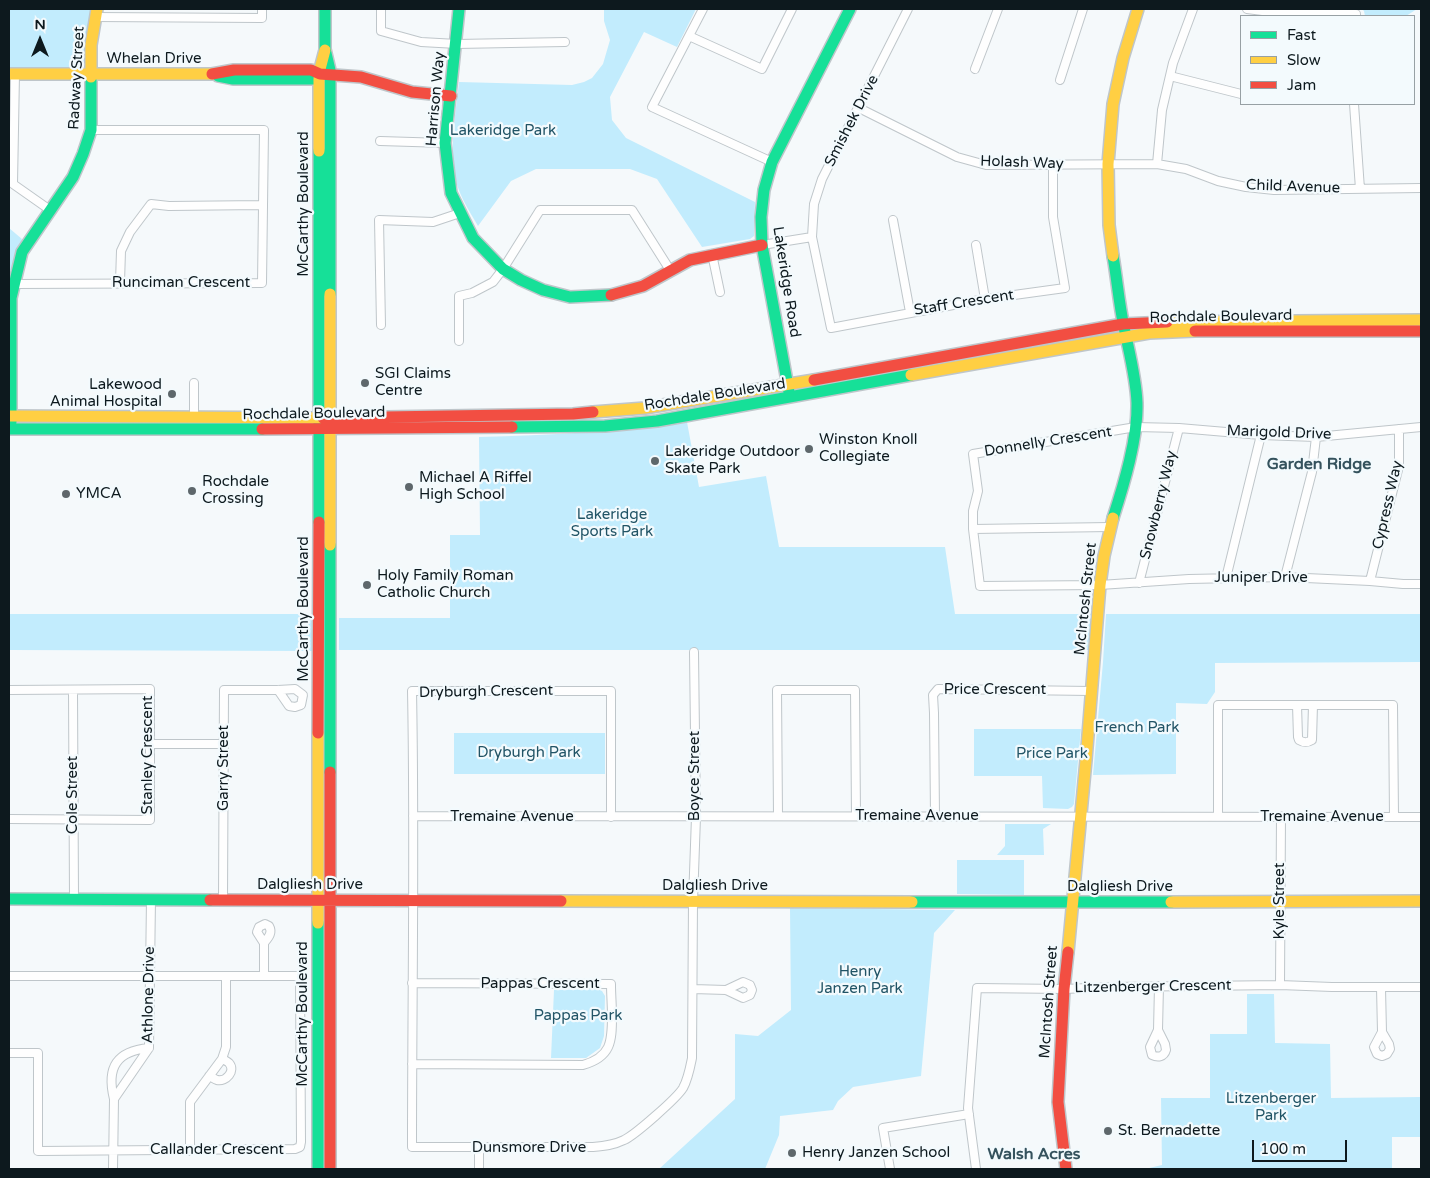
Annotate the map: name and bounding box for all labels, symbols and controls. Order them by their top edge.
north arrow [15,15,65,65]
legend [1240,15,1415,105]
text: N [34,16,46,33]
street label: Radway Street [65,26,89,130]
text: Fast [1287,26,1316,44]
street label: Whelan Drive [107,50,201,68]
street label: Harrison Way [423,51,449,147]
text: Slow [1287,51,1321,69]
street label: Smishek Drive [821,72,883,170]
text: Jam [1287,76,1316,94]
park label: Lakeridge Park [450,122,556,140]
street label: McCarthy Boulevard [295,131,313,277]
street label: Holash Way [980,153,1064,173]
street label: Child Avenue [1246,176,1340,198]
street label: Lakeridge Road [768,225,804,339]
street label: Runciman Crescent [112,274,250,292]
street label: Staff Crescent [913,286,1015,320]
street label: Rochdale Boulevard [1149,307,1293,327]
place label: SGI Claims Centre [375,365,451,400]
street label: Rochdale Boulevard [643,375,787,415]
place label: Lakewood Animal Hospital [50,376,162,411]
marker: SGI Claims Centre [359,377,371,389]
marker: Lakewood Animal Hospital [166,388,178,400]
street label: Rochdale Boulevard [242,404,386,424]
street label: Marigold Drive [1226,422,1332,444]
street label: Donnelly Crescent [983,423,1113,461]
place label: Winston Knoll Collegiate [819,431,918,466]
place label: Lakeridge Outdoor Skate Park [665,443,800,478]
marker: Winston Knoll Collegiate [803,443,815,455]
street label: Snowberry Way [1137,449,1181,561]
marker: Lakeridge Outdoor Skate Park [649,455,661,467]
district label: Garden Ridge [1267,455,1371,475]
street label: Cypress Way [1369,459,1407,551]
place label: Michael A Riffel High School [419,469,532,504]
place label: Rochdale Crossing [202,473,269,508]
marker: Michael A Riffel High School [403,481,415,493]
place label: YMCA [76,485,122,503]
marker: Rochdale Crossing [186,485,198,497]
marker: YMCA [60,488,72,500]
park label: Lakeridge Sports Park [571,506,653,541]
street label: McCarthy Boulevard [295,536,313,682]
street label: McIntosh Street [1071,542,1101,656]
place label: Holy Family Roman Catholic Church [377,567,514,602]
street label: Juniper Drive [1214,569,1308,587]
marker: Holy Family Roman Catholic Church [361,579,373,591]
street label: Price Crescent [944,681,1046,699]
street label: Dryburgh Crescent [419,682,553,702]
street label: Stanley Crescent [139,696,157,814]
park label: French Park [1095,719,1179,737]
street label: Garry Street [215,725,233,811]
street label: Boyce Street [686,731,704,821]
park label: Dryburgh Park [477,744,581,762]
park label: Price Park [1016,745,1088,763]
street label: Cole Street [64,756,82,834]
street label: Tremaine Avenue [855,807,979,825]
street label: Tremaine Avenue [450,808,574,826]
street label: Tremaine Avenue [1260,808,1384,826]
street label: Kyle Street [1271,862,1289,940]
street label: Dalgliesh Drive [257,876,363,894]
street label: Dalgliesh Drive [662,877,768,895]
street label: Dalgliesh Drive [1067,878,1173,896]
street label: McCarthy Boulevard [294,941,312,1087]
street label: McIntosh Street [1036,945,1062,1059]
street label: Athlone Drive [139,946,159,1044]
park label: Henry Janzen Park [817,963,903,998]
street label: Pappas Crescent [480,975,600,993]
street label: Litzenberger Crescent [1074,977,1232,997]
park label: Pappas Park [534,1007,622,1025]
park label: Litzenberger Park [1226,1090,1316,1125]
place label: St. Bernadette [1118,1122,1220,1140]
marker: St. Bernadette [1102,1125,1114,1137]
scale bar [1255,1130,1350,1162]
street label: Dunsmore Drive [472,1139,586,1157]
text: 100 m [1260,1140,1306,1158]
street label: Callander Crescent [150,1141,284,1159]
place label: Henry Janzen School [802,1144,950,1162]
district label: Walsh Acres [988,1145,1080,1165]
marker: Henry Janzen School [786,1147,798,1159]

